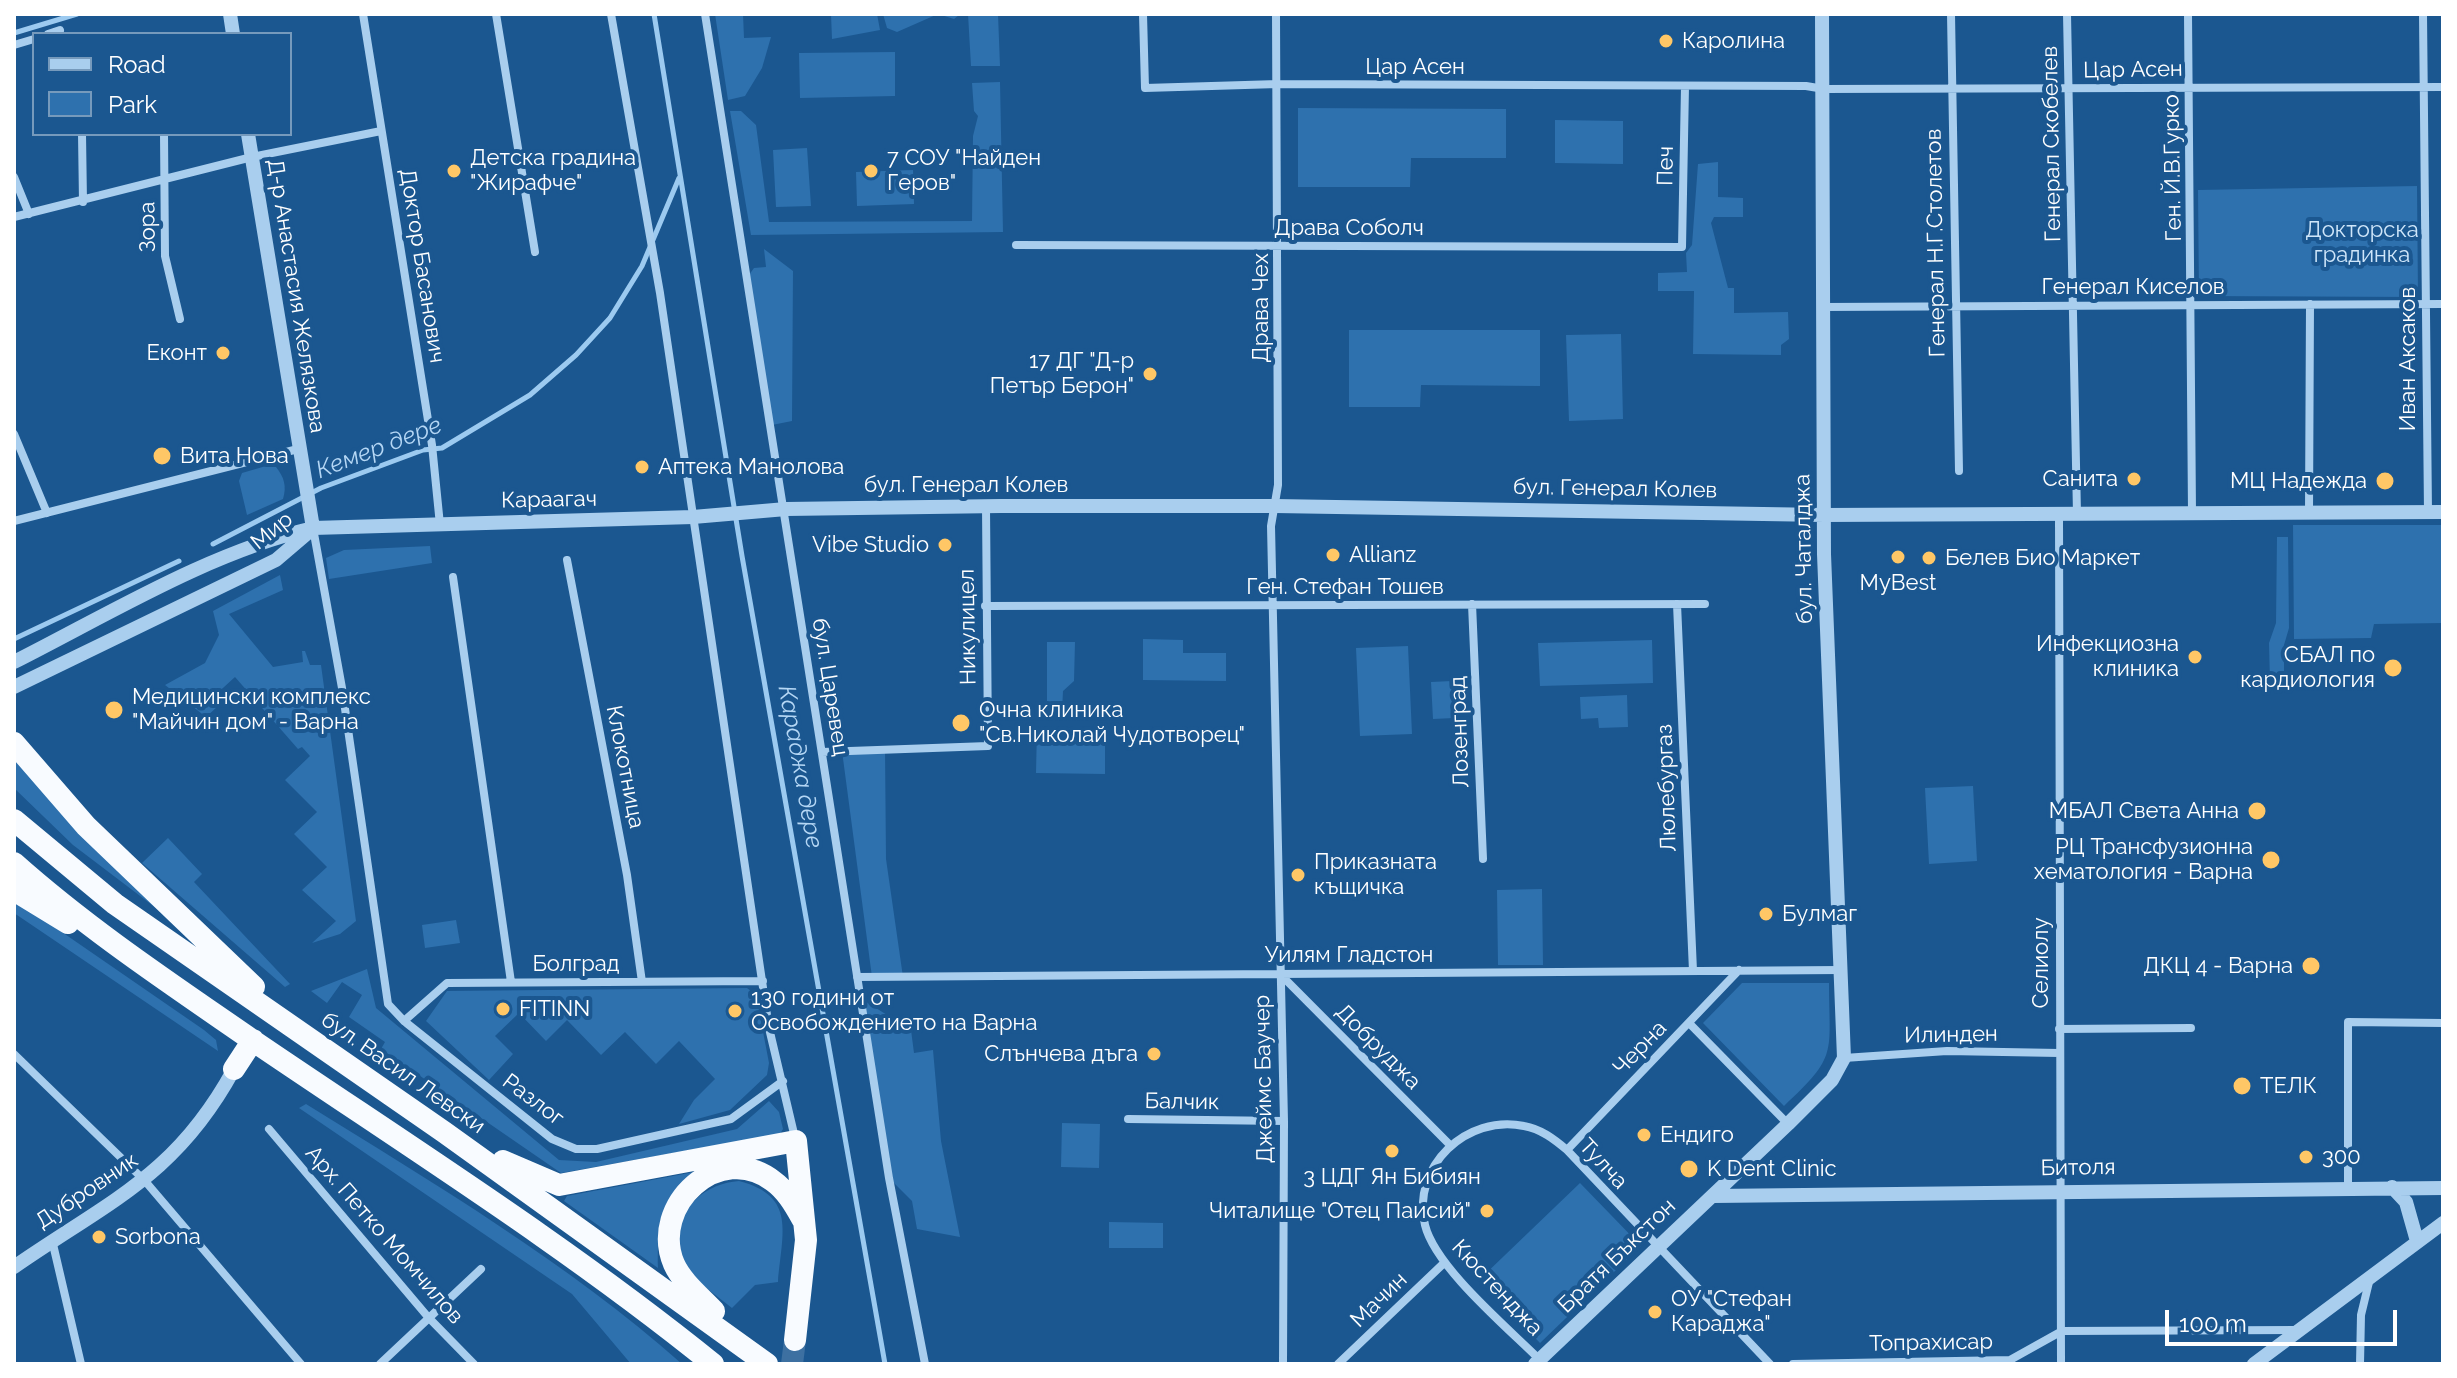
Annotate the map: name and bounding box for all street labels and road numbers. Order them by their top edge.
street label: Генерал Скобелев [2037,46,2067,242]
street label: Цар Асен [1365,54,1465,80]
street label: Цар Асен [2083,56,2183,84]
street label: Ген. Й.В.Гурко [2159,94,2187,242]
street label: Генерал Н.Г.Столетов [1921,128,1951,358]
street label: Печ [1652,146,1680,186]
street label: Д-р Анастасия Желязкова [261,157,331,435]
street label: Доктор Басанович [394,167,450,365]
street label: Зора [134,201,162,253]
street label: Драва Соболч [1274,215,1424,241]
street label: Драва Чех [1248,253,1274,363]
street label: Генерал Киселов [2042,274,2224,300]
street label: Иван Аксаков [2395,287,2421,431]
street label: бул. Генерал Колев [864,472,1068,498]
street label: бул. Генерал Колев [1513,474,1717,504]
street label: бул. Чаталджа [1789,474,1819,624]
street label: Караагач [501,486,597,514]
street label: Мир [246,506,298,556]
street label: Никулицел [954,569,982,685]
street label: Ген. Стефан Тошев [1246,574,1444,600]
street label: бул. Царевец [806,616,854,758]
street label: Лозенград [1445,675,1475,789]
street label: Клокотница [600,703,650,831]
street label: Люлебургаз [1652,724,1682,852]
street label: Селиолу [2028,917,2054,1009]
street label: Уилям Гладстон [1265,942,1433,968]
street label: Болград [532,951,620,977]
street label: Джеймс Баучер [1249,994,1279,1164]
street label: Добруджа [1330,999,1426,1095]
street label: бул. Васил Левски [316,1006,490,1140]
street label: Черна [1608,1015,1672,1081]
street label: Илинден [1904,1021,1998,1049]
street label: Разлог [497,1068,569,1132]
street label: Балчик [1144,1088,1220,1116]
street label: Тулча [1573,1133,1633,1195]
street label: Арх. Петко Момчилов [299,1141,469,1329]
street label: Дубровник [31,1147,143,1235]
street label: Битоля [2040,1154,2116,1182]
street label: Братя Бъкстон [1553,1193,1681,1319]
street label: Кюстенджа [1446,1235,1548,1341]
street label: Мачин [1345,1267,1413,1333]
street label: Топрахисар [1869,1329,1993,1357]

